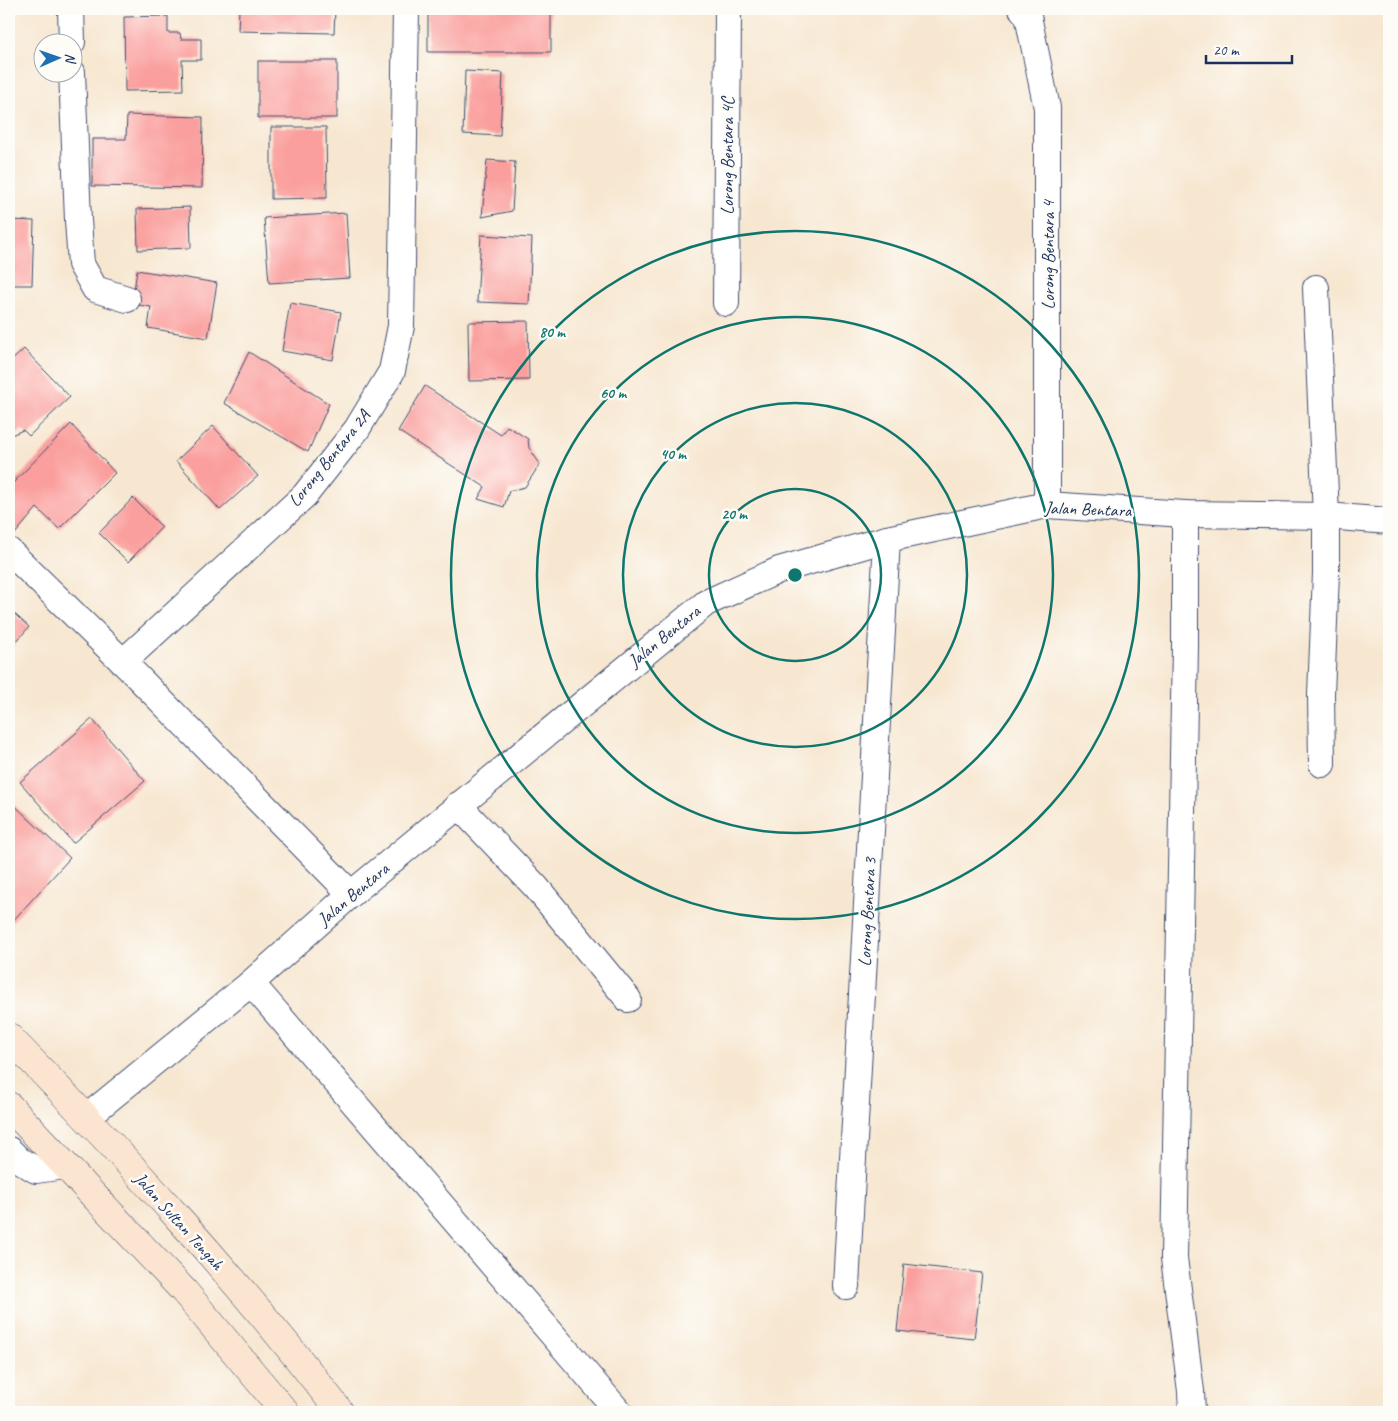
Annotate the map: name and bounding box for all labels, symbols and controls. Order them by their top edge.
north arrow [32,32,82,82]
scale bar [1206,32,1292,64]
text: 20 m [1213,41,1240,60]
text: N [62,53,79,65]
street label: Lorong Bentara 4C [716,95,738,215]
street label: Lorong Bentara 4 [1037,199,1059,310]
text: 80 m [539,323,566,342]
text: 60 m [600,384,627,403]
street label: Lorong Bentara 2A [283,404,375,511]
text: 40 m [660,445,687,464]
street label: Jalan Bentara [1043,496,1133,522]
text: 20 m [721,505,748,524]
centre of rings [786,566,804,584]
street label: Jalan Bentara [623,599,706,672]
street label: Lorong Bentara 3 [853,855,881,967]
street label: Jalan Bentara [312,857,395,931]
street label: Jalan Sultan Tengah [129,1167,229,1275]

